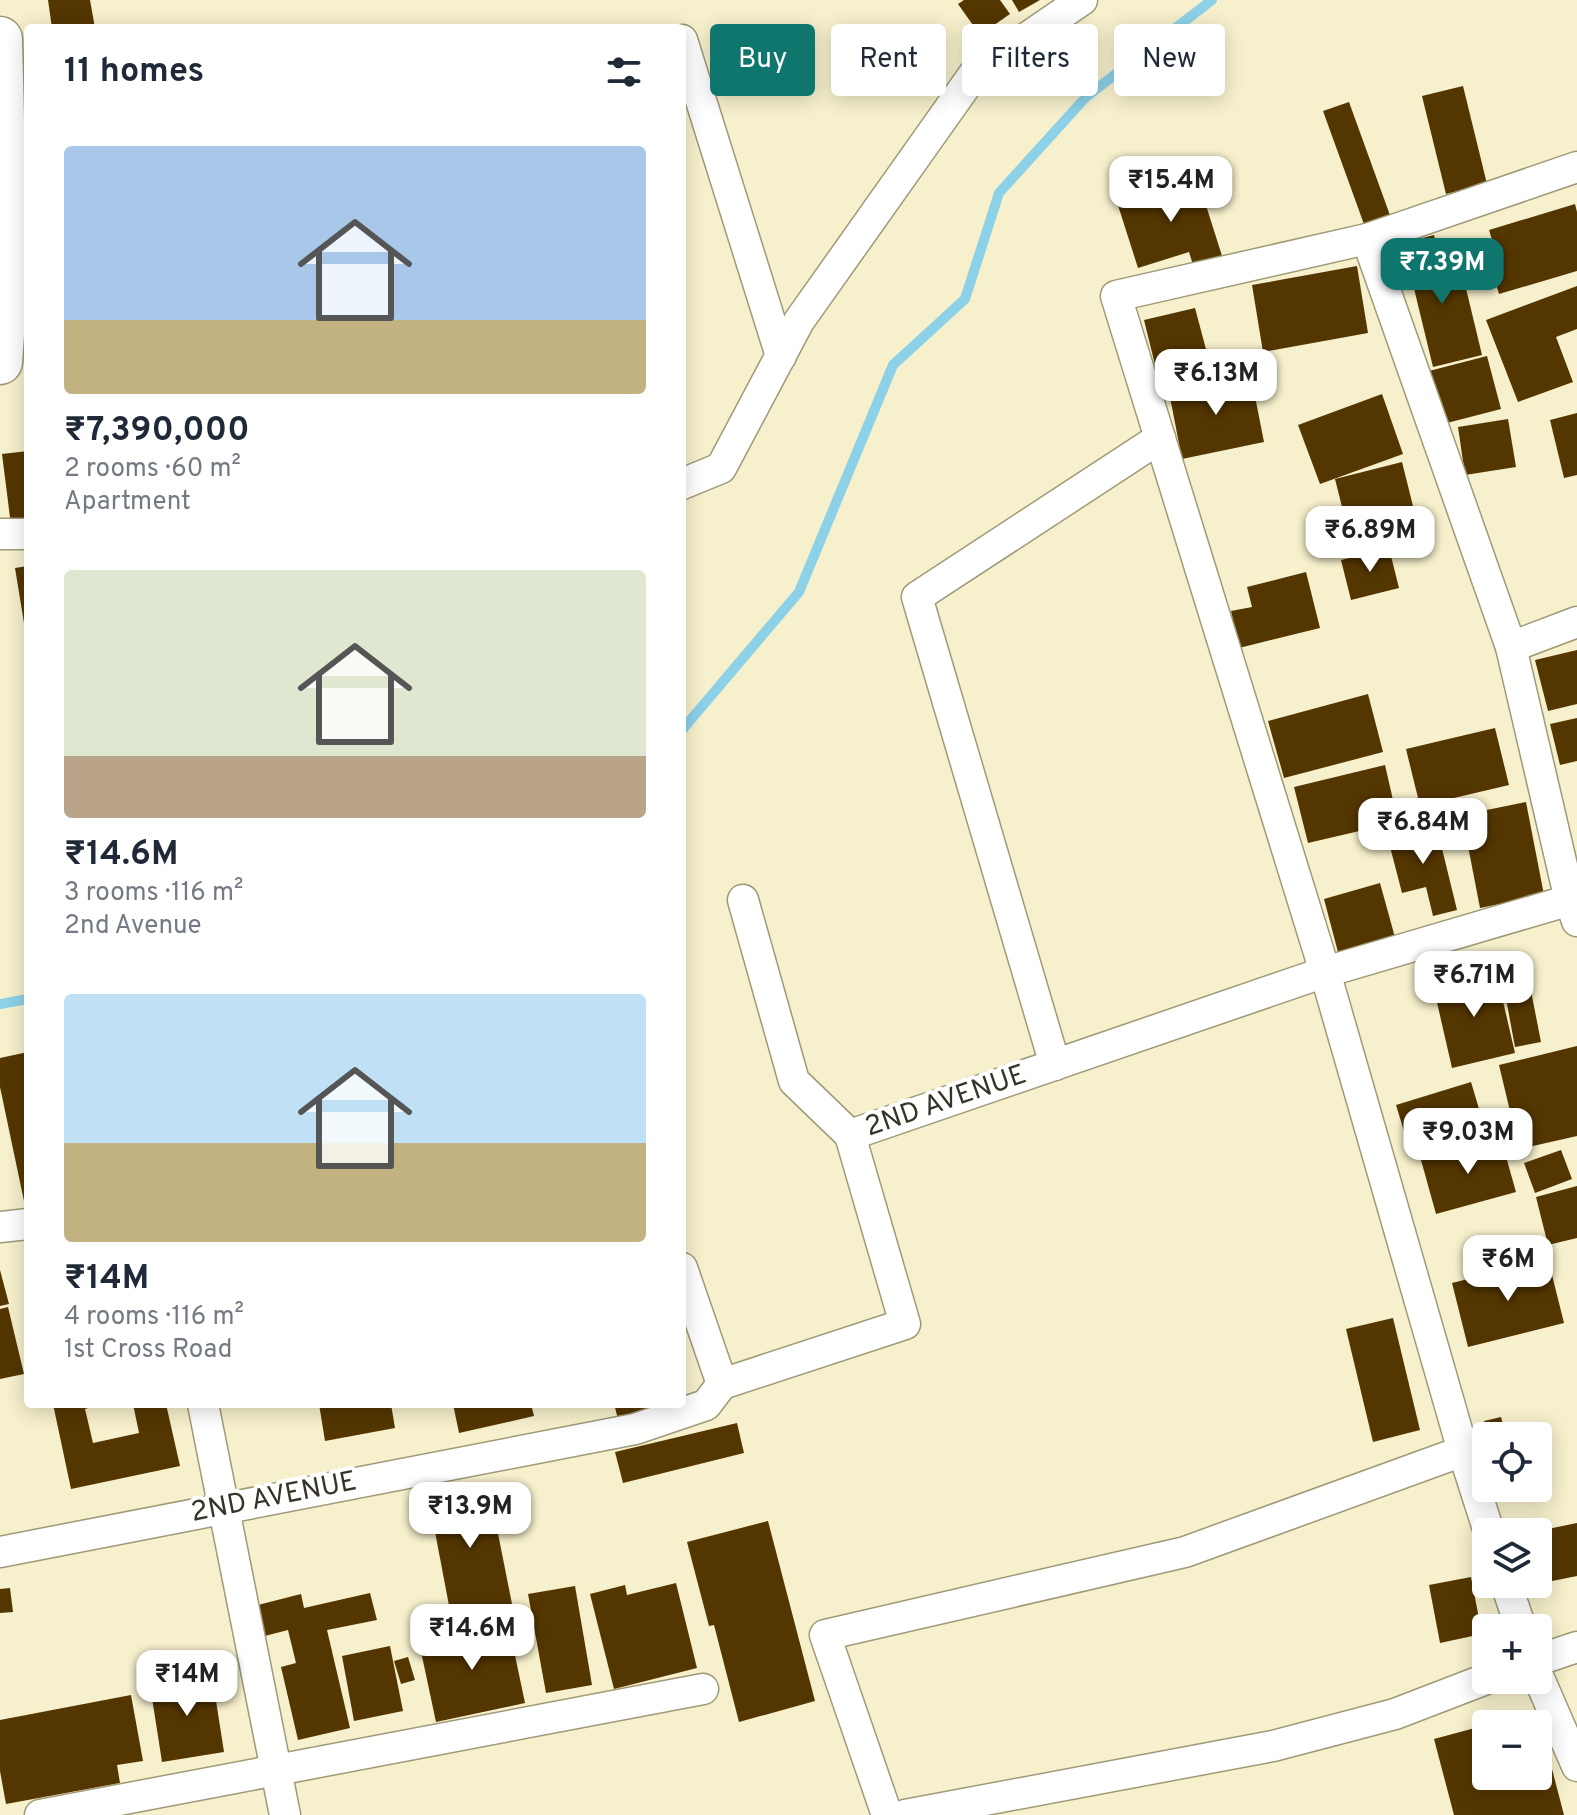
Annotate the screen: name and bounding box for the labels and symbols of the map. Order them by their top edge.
pin: ₹15.4M [1106,156,1236,224]
pin: ₹7.39M [1377,238,1507,306]
pin: ₹6.13M [1151,349,1281,417]
pin: ₹6.89M [1305,506,1435,574]
pin: ₹6.84M [1358,798,1488,866]
pin: ₹6.71M [1409,951,1539,1019]
street label: 2ND AVENUE [861,1058,1031,1146]
pin: ₹9.03M [1403,1108,1533,1176]
pin: ₹6M [1469,1235,1547,1303]
street label: 2ND AVENUE [188,1464,360,1532]
pin: ₹13.9M [405,1482,535,1550]
pin: ₹14.6M [407,1604,537,1672]
pin: ₹14M [140,1650,234,1718]

